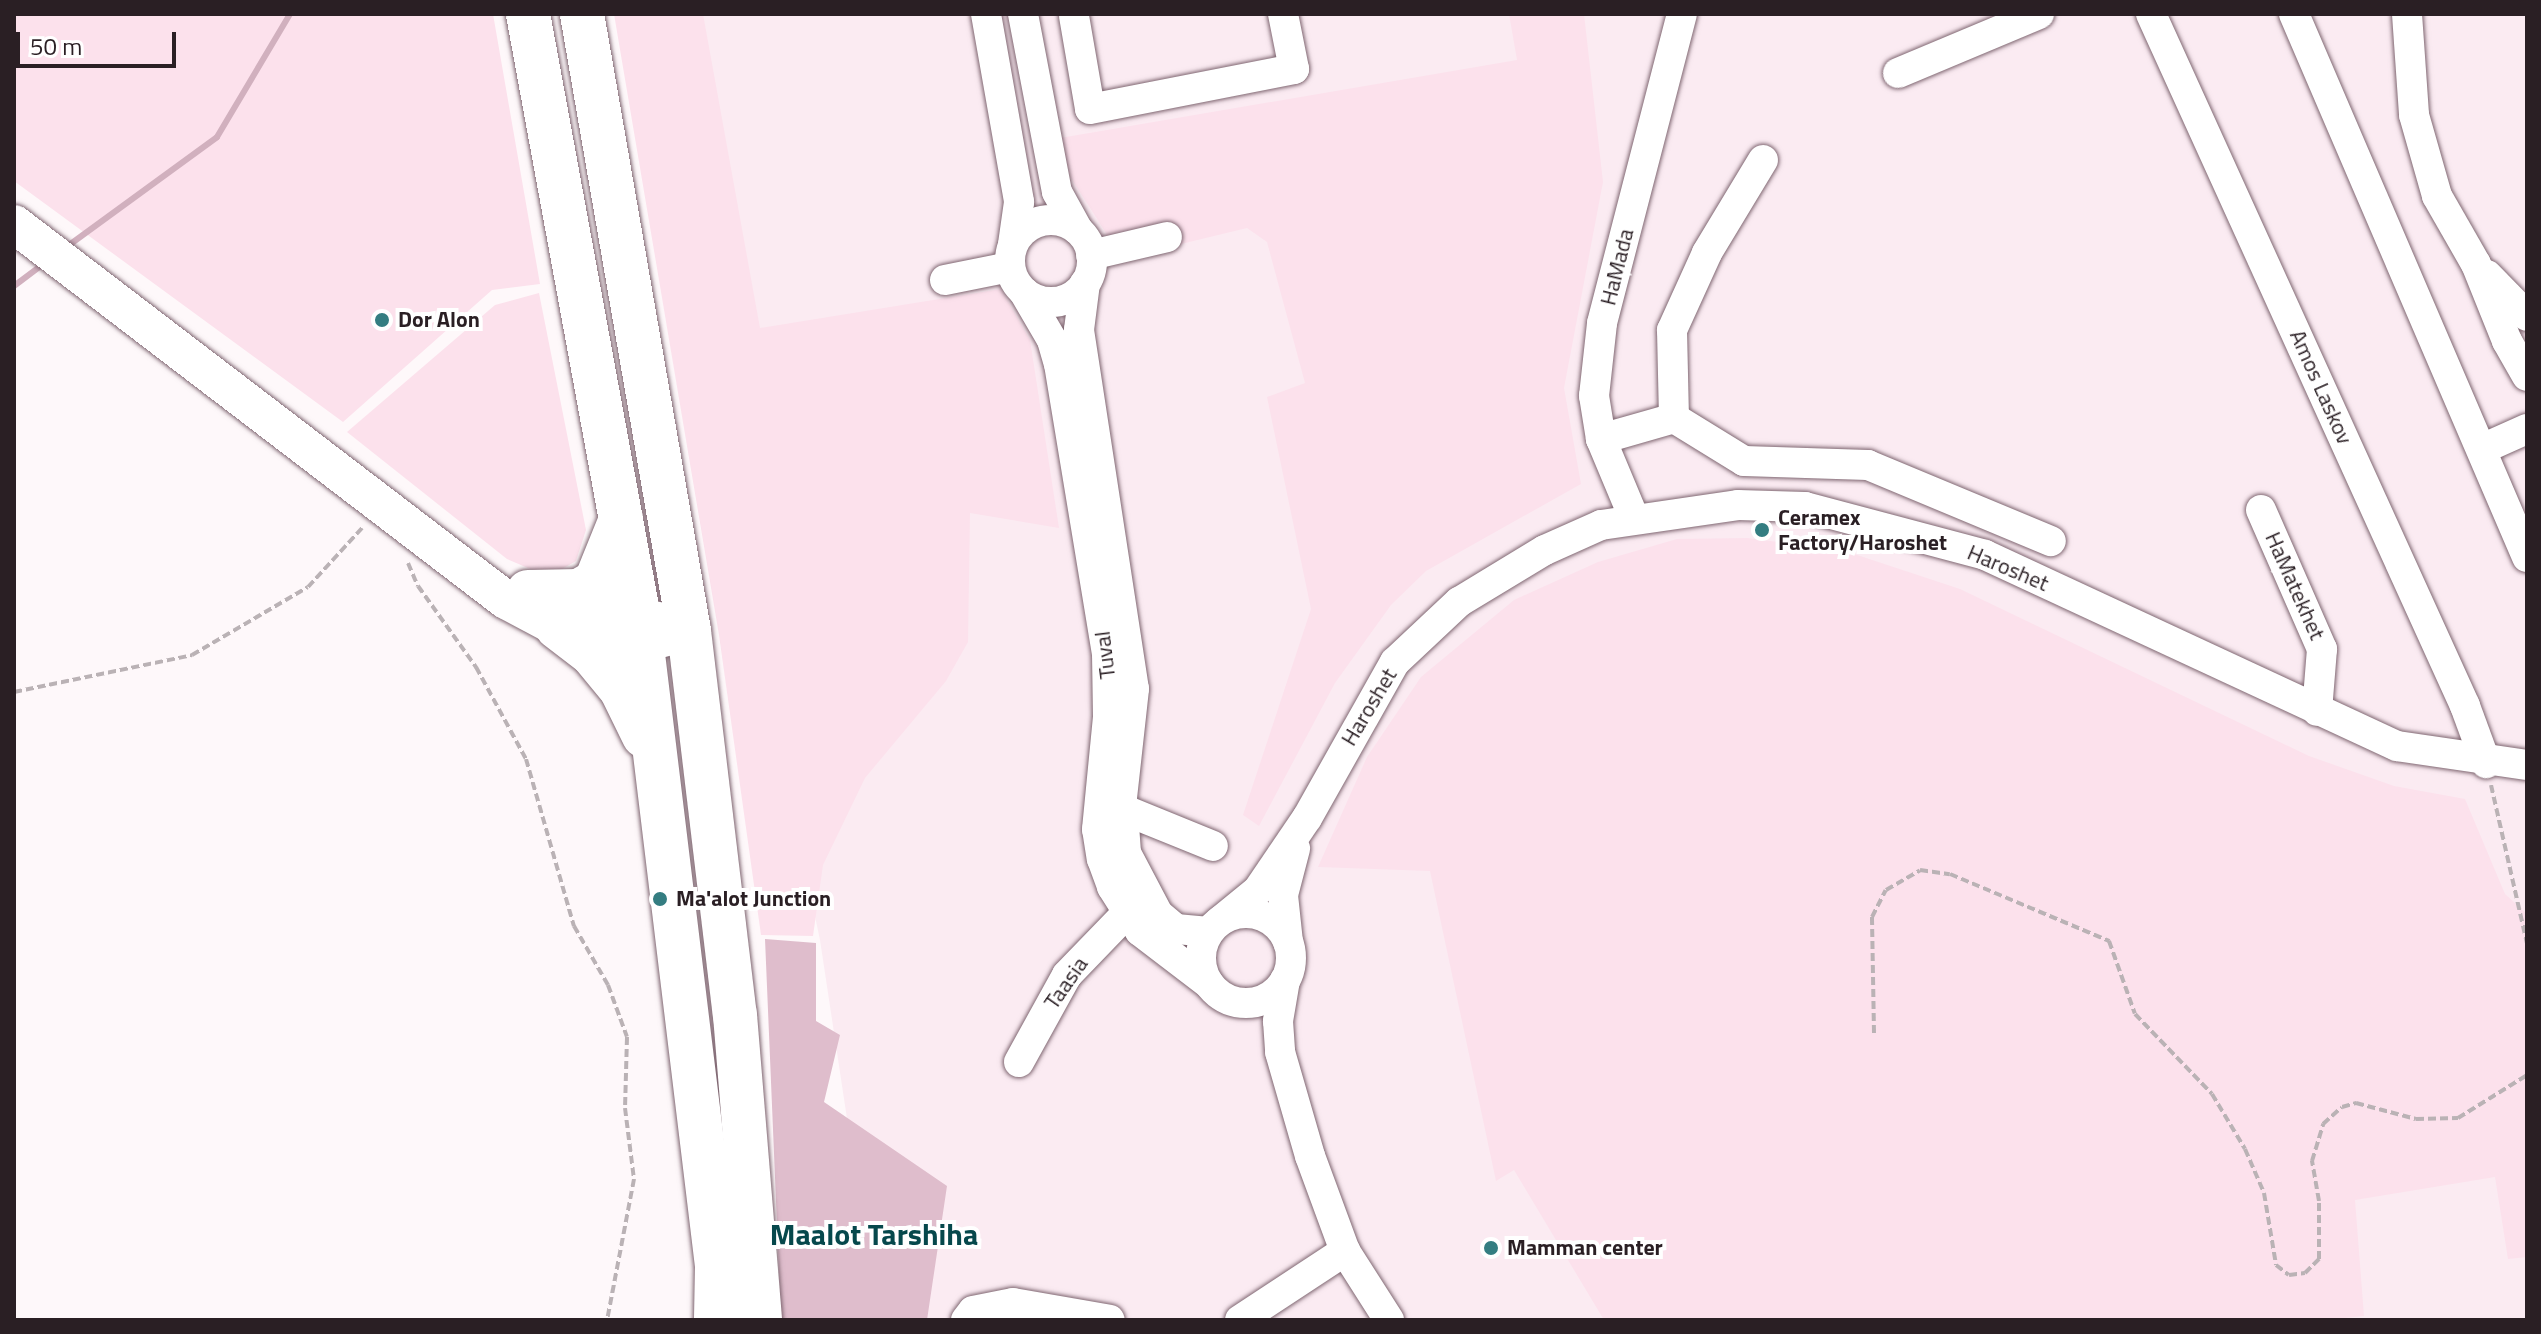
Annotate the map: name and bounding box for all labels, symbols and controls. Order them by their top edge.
scale bar [20,16,180,66]
text: 50 m [30,28,82,64]
street label: HaMada [1595,226,1639,308]
place label: Dor Alon [398,307,480,333]
marker: Dor Alon [373,311,391,329]
street label: Amos Laskov [2284,326,2358,448]
place label: Ceramex Factory/Haroshet [1778,504,1947,556]
marker: Ceramex Factory/Haroshet [1753,521,1771,539]
street label: HaMatekhet [2259,528,2331,644]
street label: Haroshet [1963,539,2053,597]
street label: Tuval [1089,630,1121,680]
street label: Haroshet [1336,663,1402,751]
place label: Ma'alot Junction [676,886,831,912]
marker: Ma'alot Junction [651,890,669,908]
street label: Taasia [1039,952,1093,1014]
district label: Maalot Tarshiha [770,1216,978,1252]
place label: Mamman center [1507,1235,1663,1261]
marker: Mamman center [1482,1239,1500,1257]

